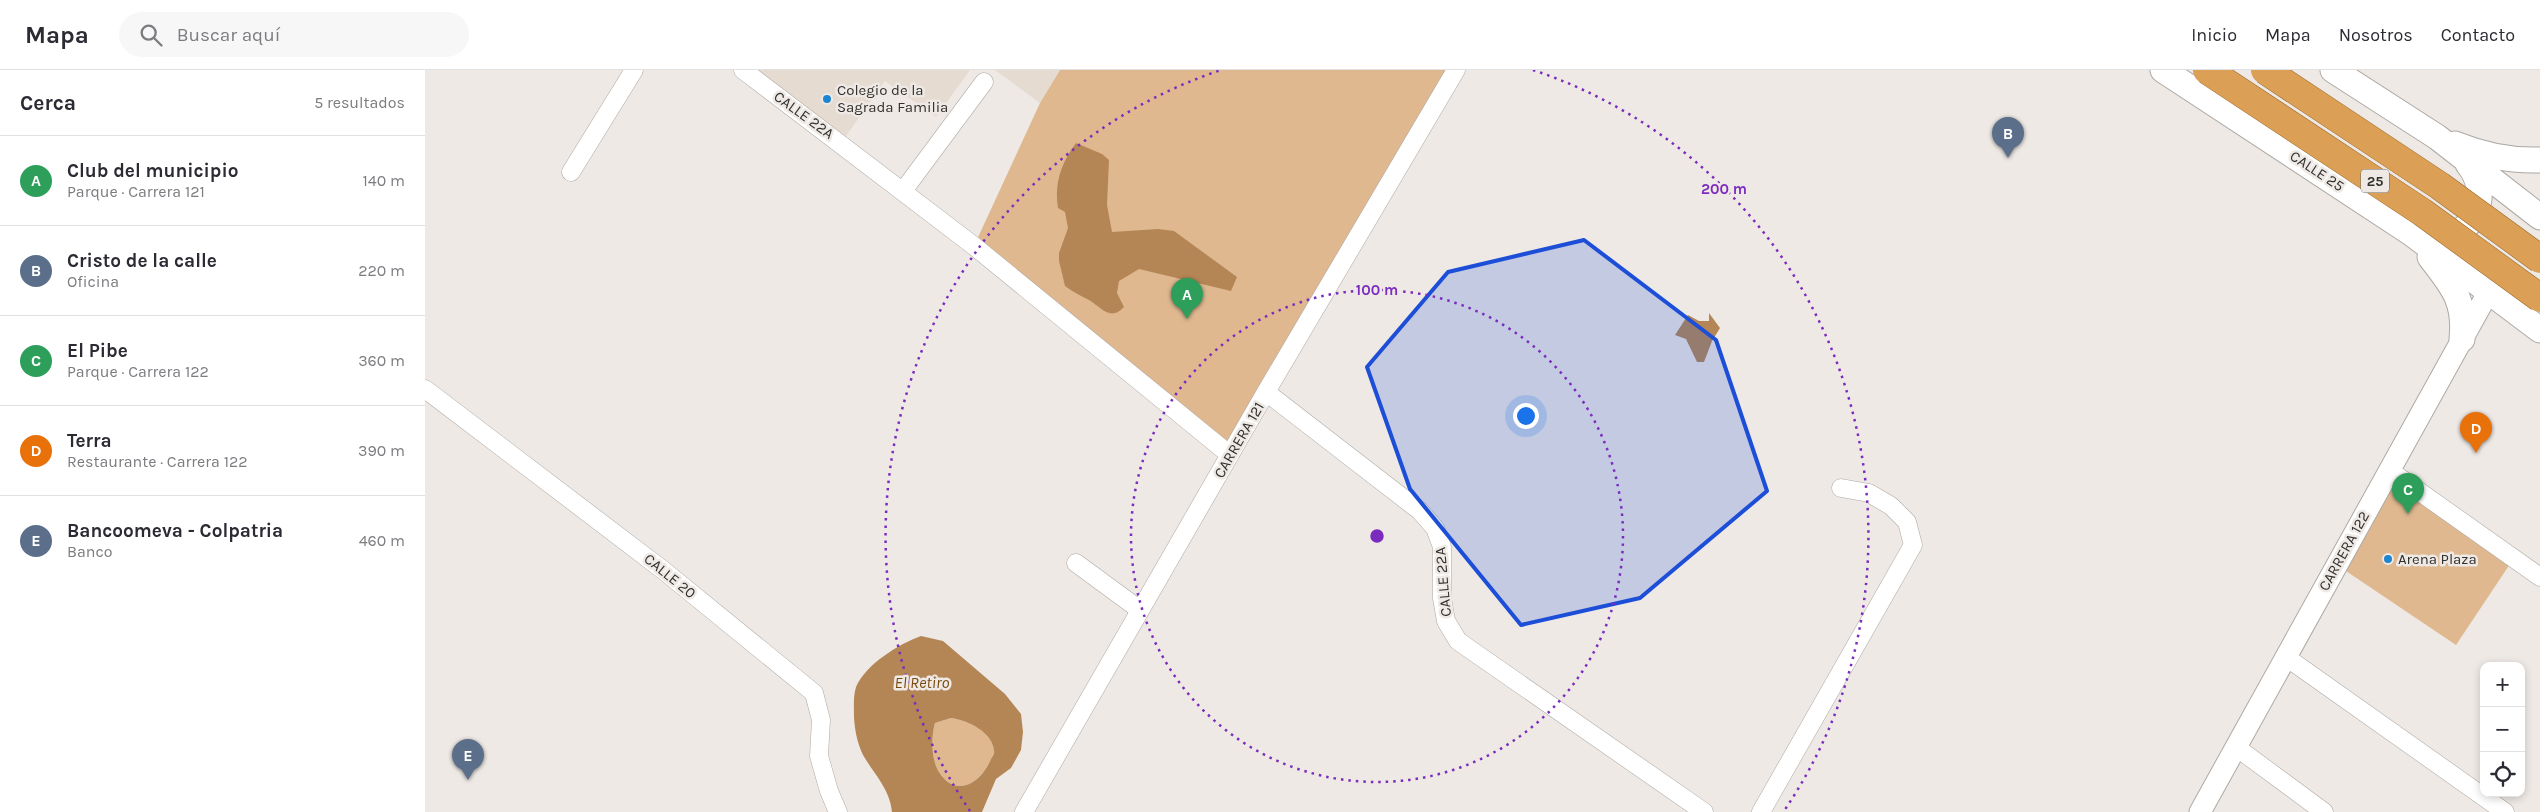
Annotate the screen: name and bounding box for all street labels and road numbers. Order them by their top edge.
street label: CALLE 22A [770,87,838,143]
street label: CALLE 25 [2287,147,2347,195]
road number: 25 [2361,170,2389,192]
street label: CARRERA 121 [1210,399,1268,481]
street label: CARRERA 122 [2315,508,2373,594]
street label: CALLE 22A [1431,546,1455,618]
street label: CALLE 20 [640,550,700,602]

